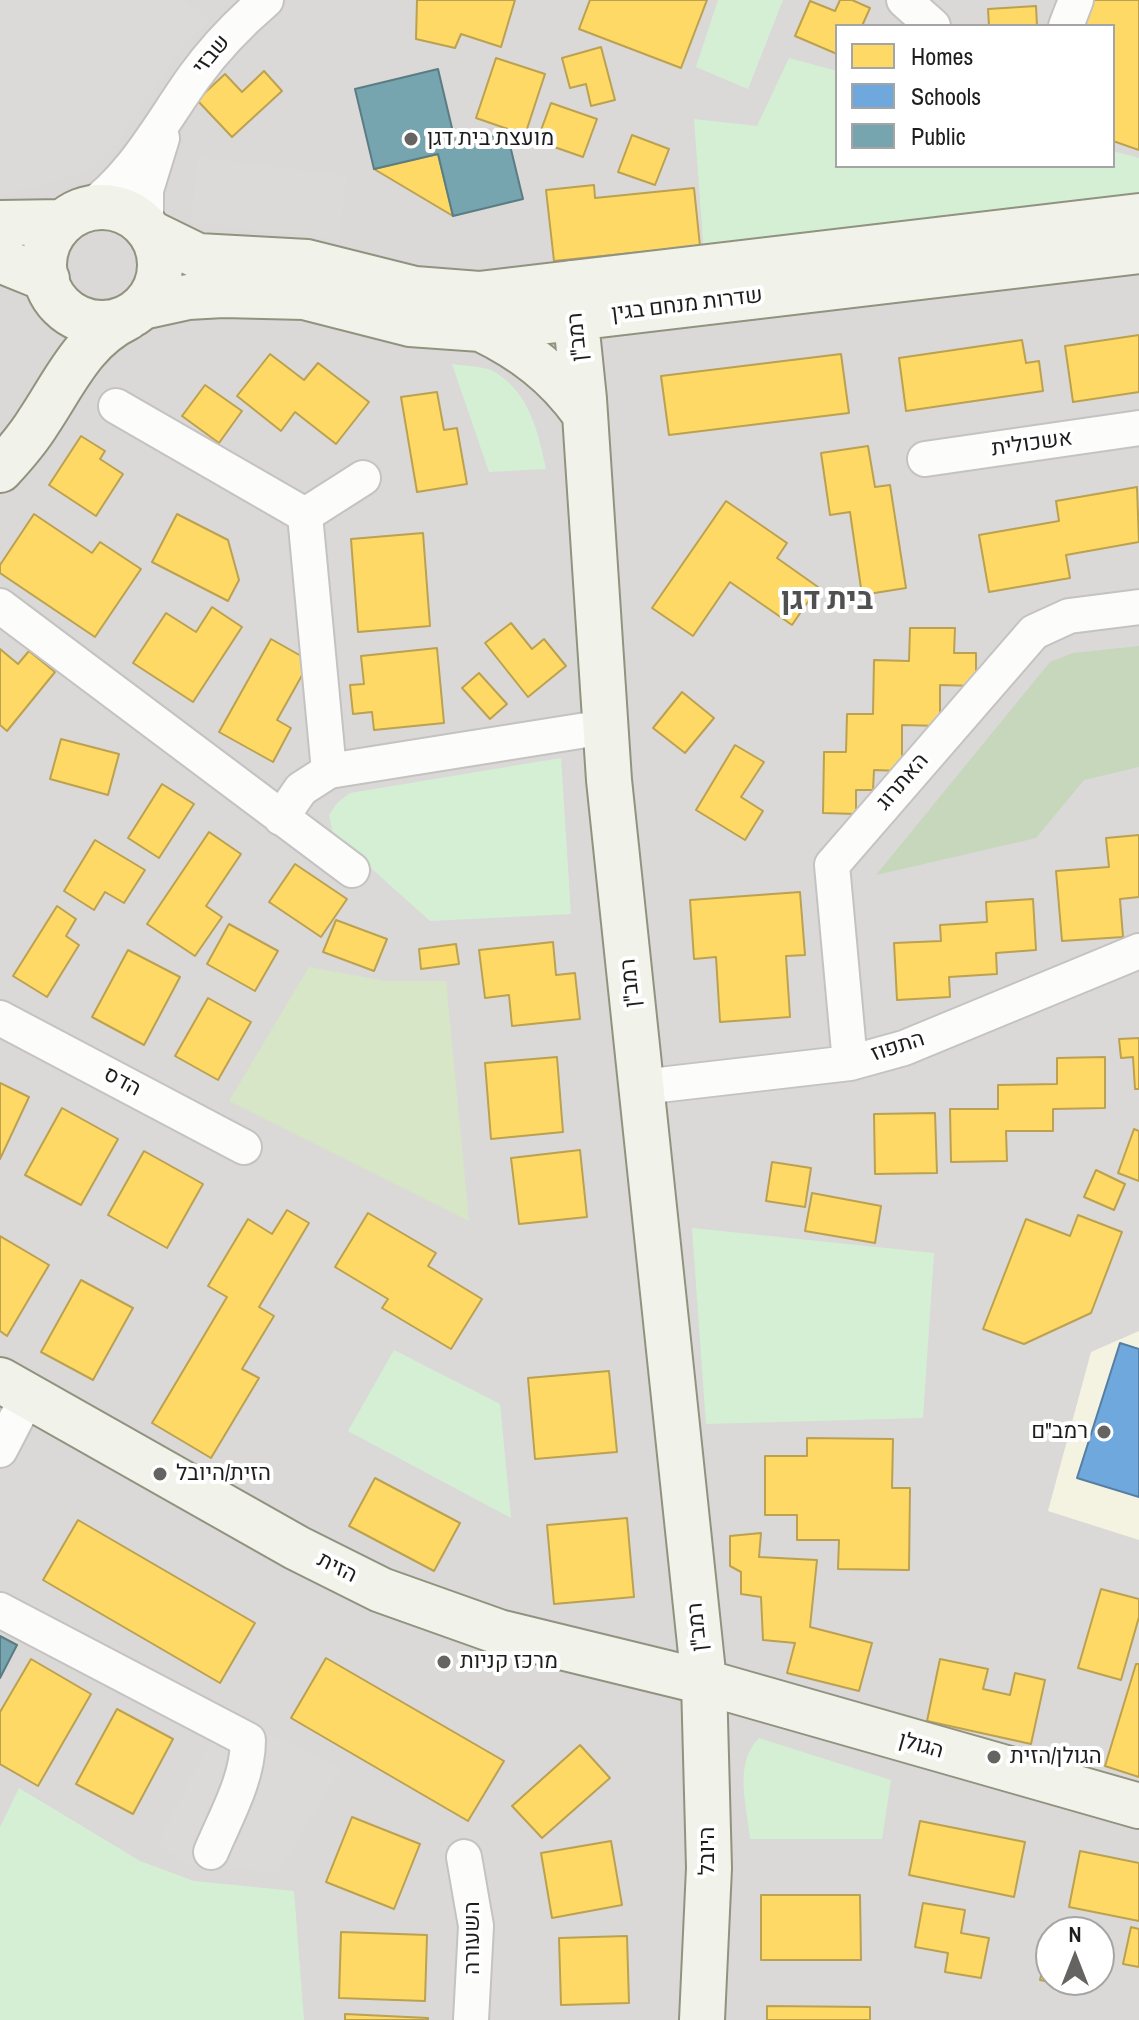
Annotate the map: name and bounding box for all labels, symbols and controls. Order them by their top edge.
legend [835,24,1115,168]
street label: שבזי [188,30,236,80]
text: Homes [911,40,973,72]
text: Schools [911,80,981,112]
text: Public [911,120,966,152]
place label: מועצת בית דגן [427,126,554,152]
marker: מועצת בית דגן [402,130,420,148]
street label: שדרות מנחם בגין [610,283,764,327]
street label: רמב"ן [562,311,594,363]
street label: אשכולית [990,425,1074,463]
district label: בית דגן [781,583,873,619]
street label: האתרוג [871,748,935,816]
street label: רמב"ן [615,957,647,1009]
street label: התפוז [868,1026,928,1068]
street label: הדס [99,1061,145,1103]
place label: רמב"ם [1031,1419,1088,1445]
marker: רמב"ם [1095,1423,1113,1441]
place label: הזית/היובל [176,1461,271,1487]
marker: הזית/היובל [151,1465,169,1483]
street label: הזית [313,1547,361,1589]
street label: רמב"ן [682,1601,714,1653]
place label: מרכז קניות [460,1649,558,1675]
marker: מרכז קניות [435,1653,453,1671]
street label: הגולן [895,1727,947,1765]
place label: הגולן/הזית [1010,1744,1102,1770]
marker: הגולן/הזית [985,1748,1003,1766]
street label: היובל [695,1827,721,1875]
street label: השעורה [460,1901,486,1975]
north arrow [1035,1916,1115,1996]
text: N [1068,1919,1082,1949]

